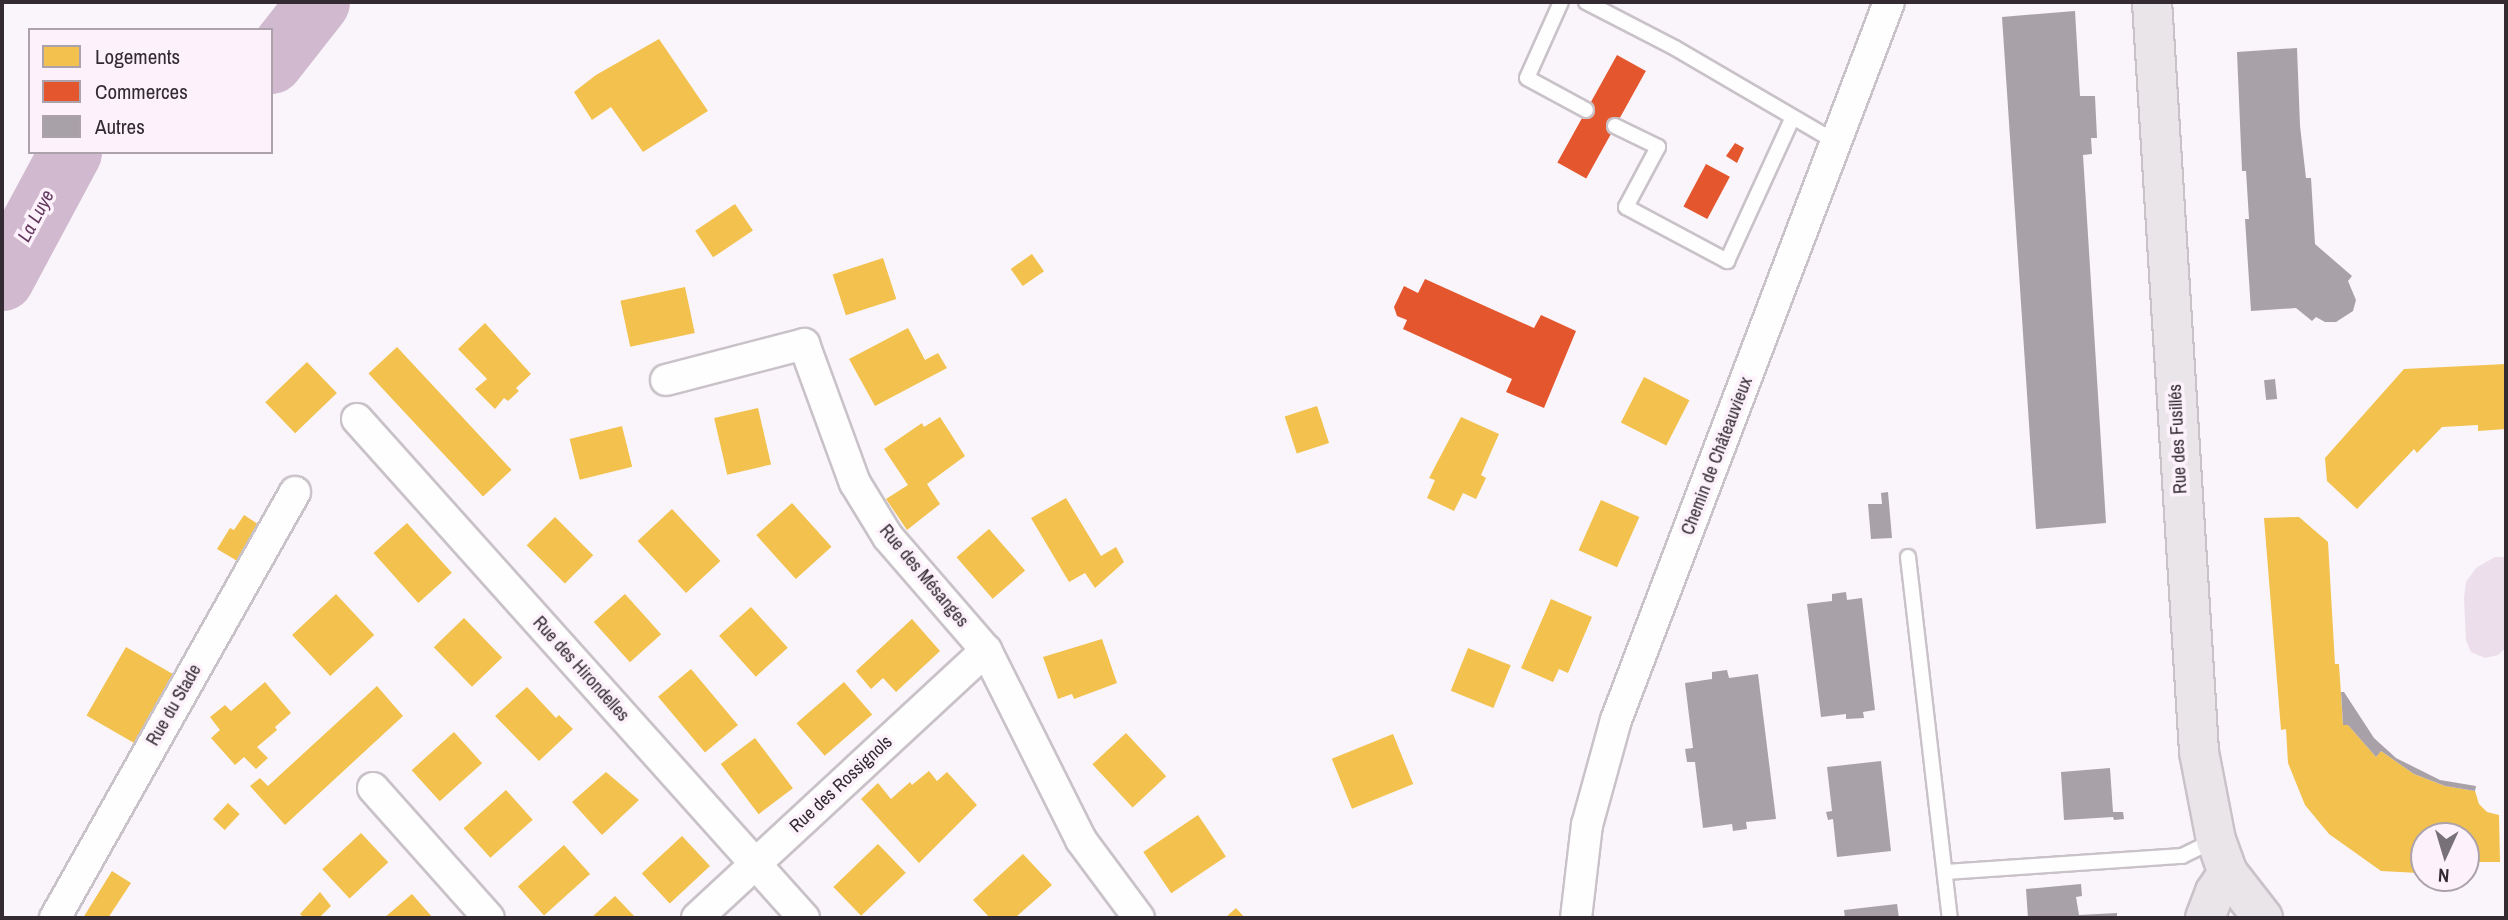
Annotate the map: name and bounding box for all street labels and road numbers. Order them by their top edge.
street label: Chemin de Châteauvieux [1677,374,1757,538]
street label: Rue des Fusillés [2164,384,2192,494]
street label: Rue des Mésanges [875,520,973,632]
street label: Rue des Hirondelles [528,612,634,726]
street label: Rue du Stade [142,661,206,749]
street label: Rue des Rossignols [785,731,897,837]

